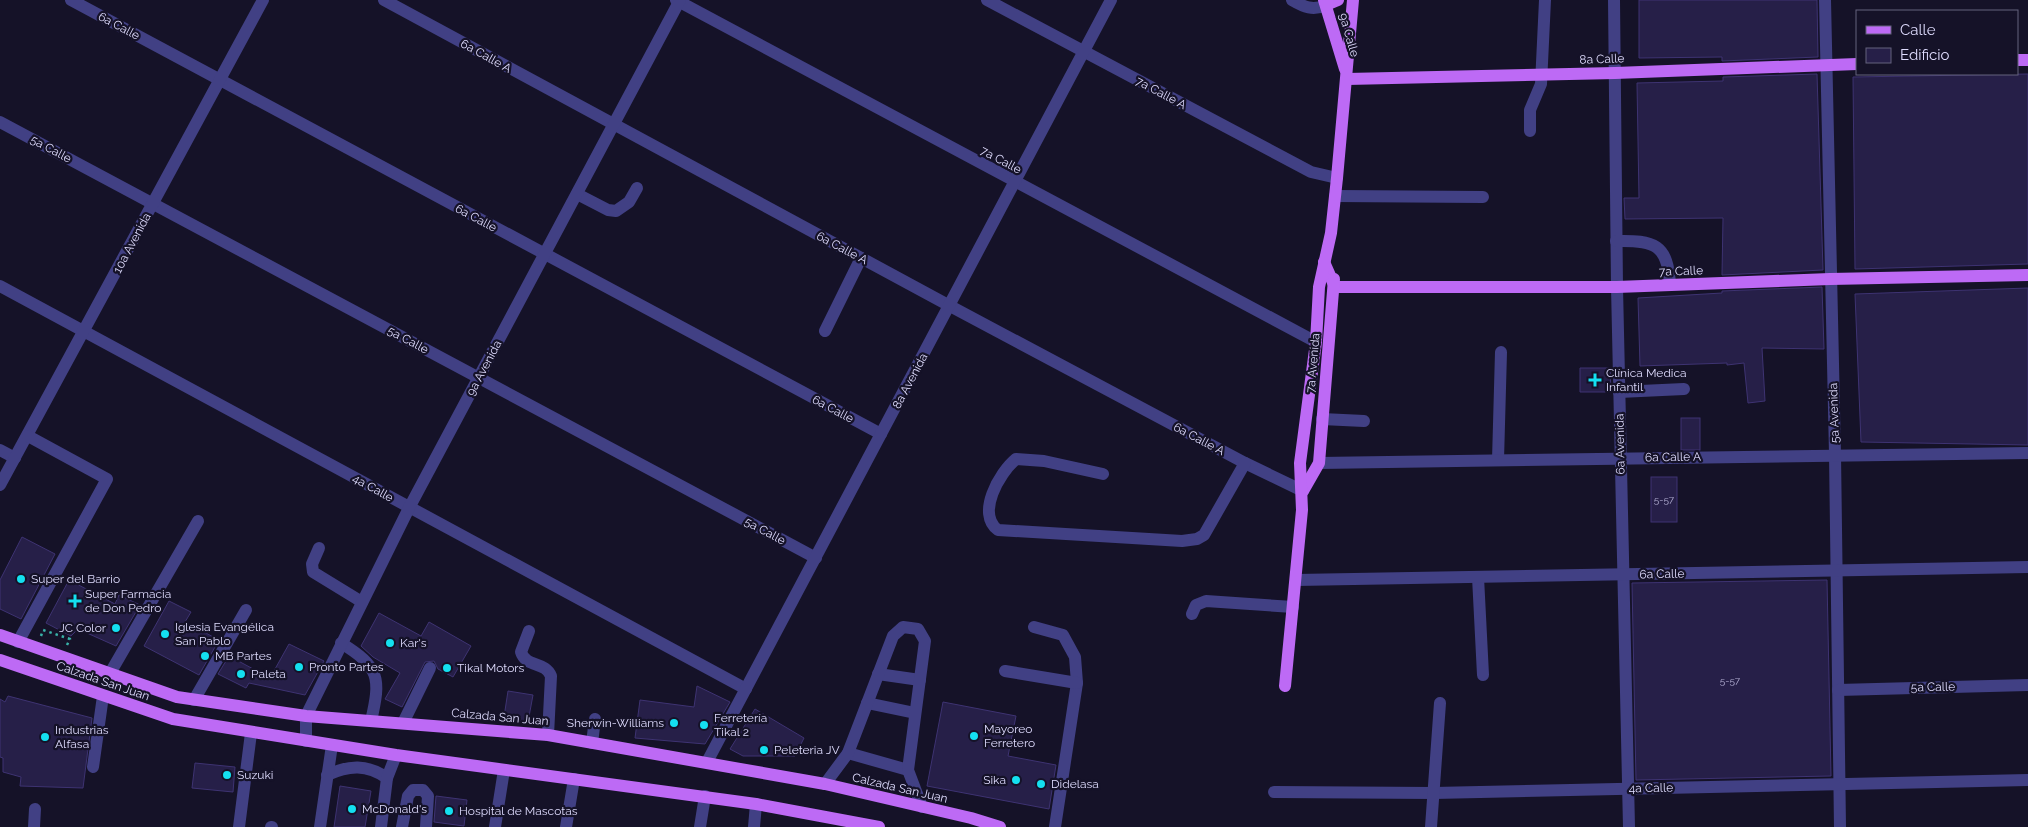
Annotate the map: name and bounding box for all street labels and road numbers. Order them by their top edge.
street label: 6a Calle [96,9,142,43]
street label: 9a Calle [1336,11,1362,59]
street label: 6a Calle A [458,36,514,76]
street label: 8a Calle [1579,51,1625,67]
street label: 7a Calle A [1133,74,1189,112]
street label: 5a Calle [28,132,74,166]
street label: 7a Calle [978,143,1024,177]
street label: 6a Calle [453,201,499,235]
street label: 10a Avenida [110,210,154,276]
street label: 6a Calle A [814,229,870,267]
street label: 7a Calle [1659,263,1703,279]
street label: 5a Calle [385,323,431,357]
street label: 7a Avenida [1303,332,1323,394]
street label: 9a Avenida [464,338,504,398]
street label: 8a Avenida [890,351,930,411]
street label: 5a Avenida [1826,383,1842,443]
street label: 6a Calle [810,392,856,426]
street label: 6a Avenida [1612,413,1628,475]
street label: 6a Calle A [1171,420,1227,458]
street label: 6a Calle A [1645,450,1701,464]
street label: 4a Calle [350,471,396,505]
street label: 5a Calle [742,514,788,548]
street label: 6a Calle [1639,567,1685,581]
street label: Calzada San Juan [55,659,151,703]
street label: 5a Calle [1911,680,1955,694]
street label: Calzada San Juan [451,706,549,728]
street label: Calzada San Juan [851,770,949,806]
street label: 4a Calle [1629,781,1673,795]

